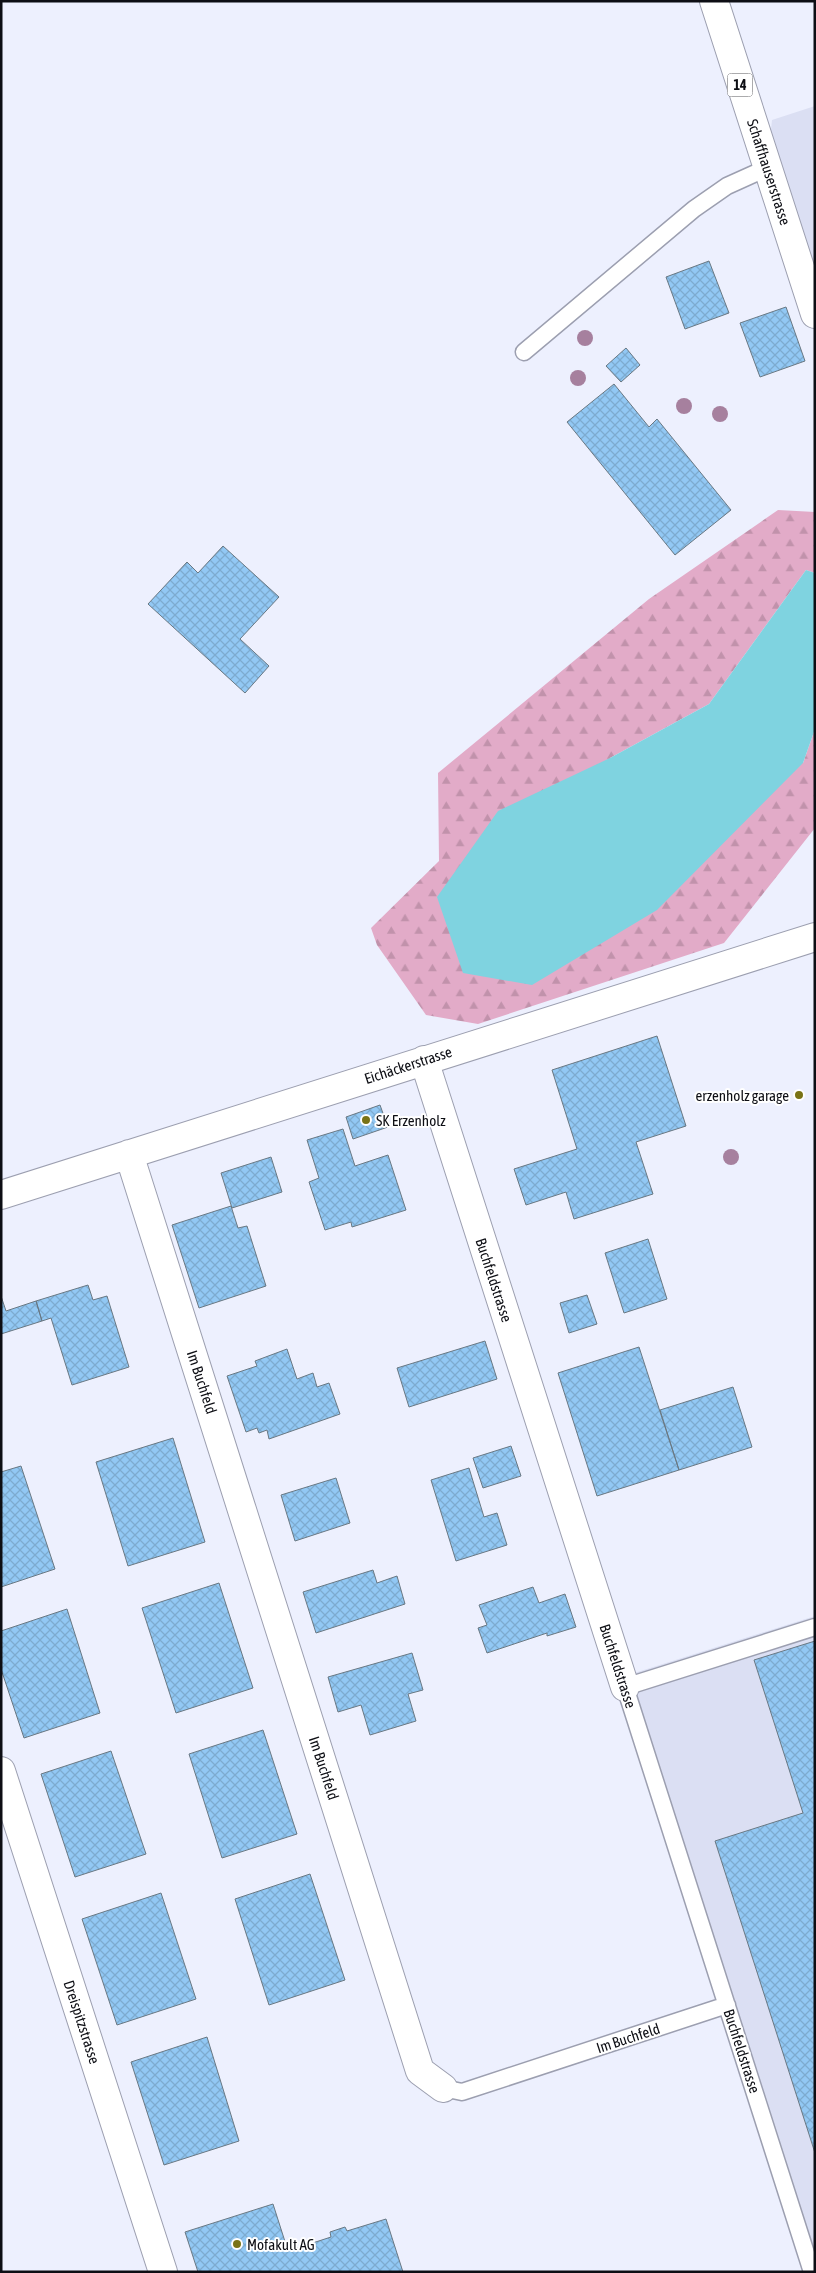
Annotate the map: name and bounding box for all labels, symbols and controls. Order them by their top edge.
road number: 14 [728,74,752,96]
street label: Schaffhauserstrasse [744,117,794,227]
street label: Eichäckerstrasse [362,1043,454,1087]
place label: erzenholz garage [695,1087,789,1104]
marker: erzenholz garage [793,1089,805,1101]
place label: SK Erzenholz [376,1112,446,1129]
marker: SK Erzenholz [360,1114,372,1126]
street label: Buchfeldstrasse [472,1236,516,1324]
street label: Im Buchfeld [184,1348,220,1416]
street label: Buchfeldstrasse [596,1622,640,1710]
street label: Im Buchfeld [306,1734,342,1802]
street label: Dreispitzstrasse [61,1978,104,2066]
street label: Buchfeldstrasse [720,2007,764,2095]
street label: Im Buchfeld [594,2020,662,2056]
place label: Mofakult AG [247,2236,315,2253]
marker: Mofakult AG [231,2238,243,2250]

